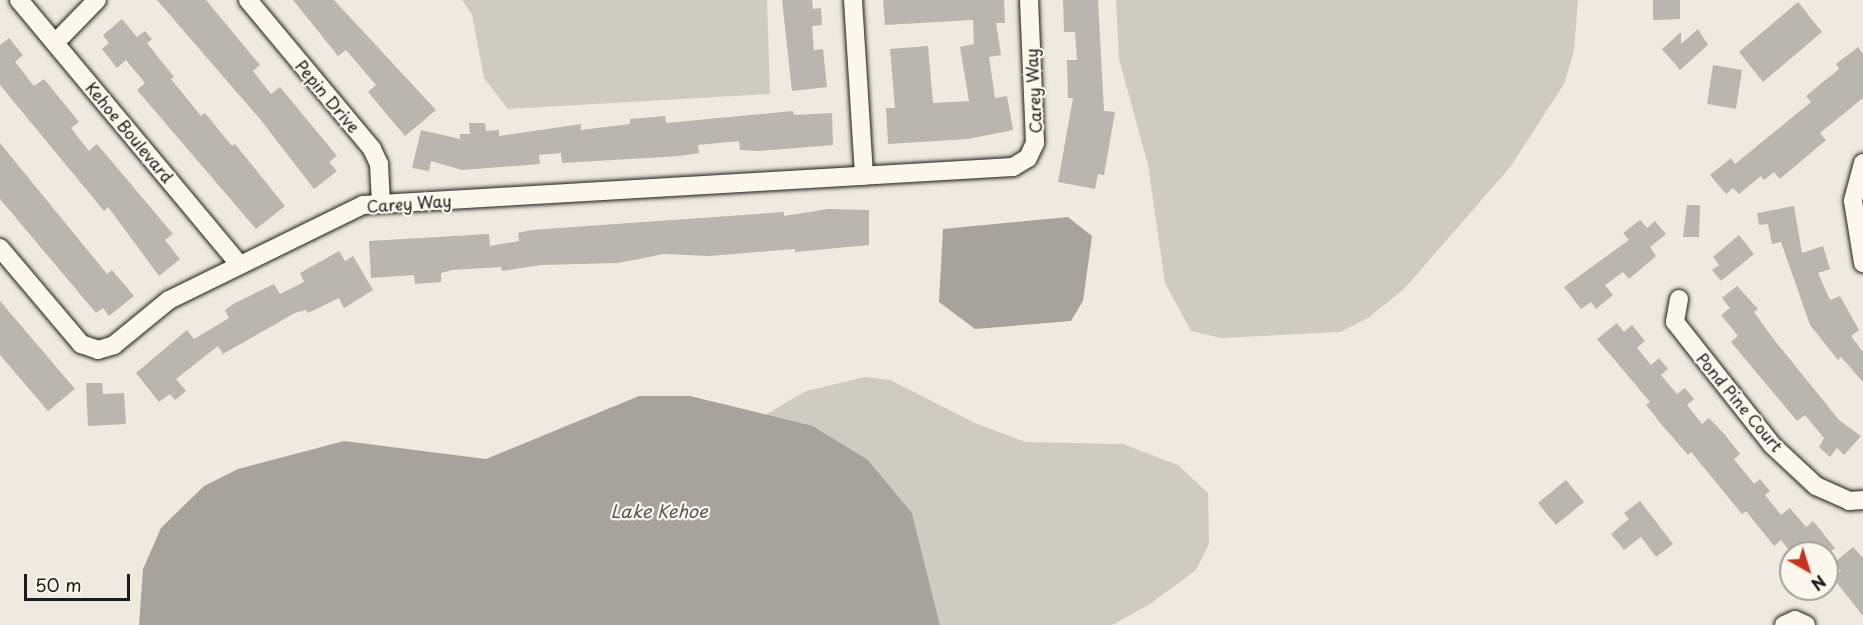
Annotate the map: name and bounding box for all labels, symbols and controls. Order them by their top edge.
street label: Carey Way [1021,48,1045,134]
street label: Pepin Drive [293,56,363,136]
street label: Kehoe Boulevard [82,77,178,187]
street label: Carey Way [365,190,453,216]
street label: Pond Pine Court [1693,348,1787,456]
water label: Lake Kehoe [610,500,708,522]
north arrow [1779,541,1839,601]
scale bar [27,562,134,600]
text: N [1807,570,1832,597]
text: 50 m [35,571,82,598]

